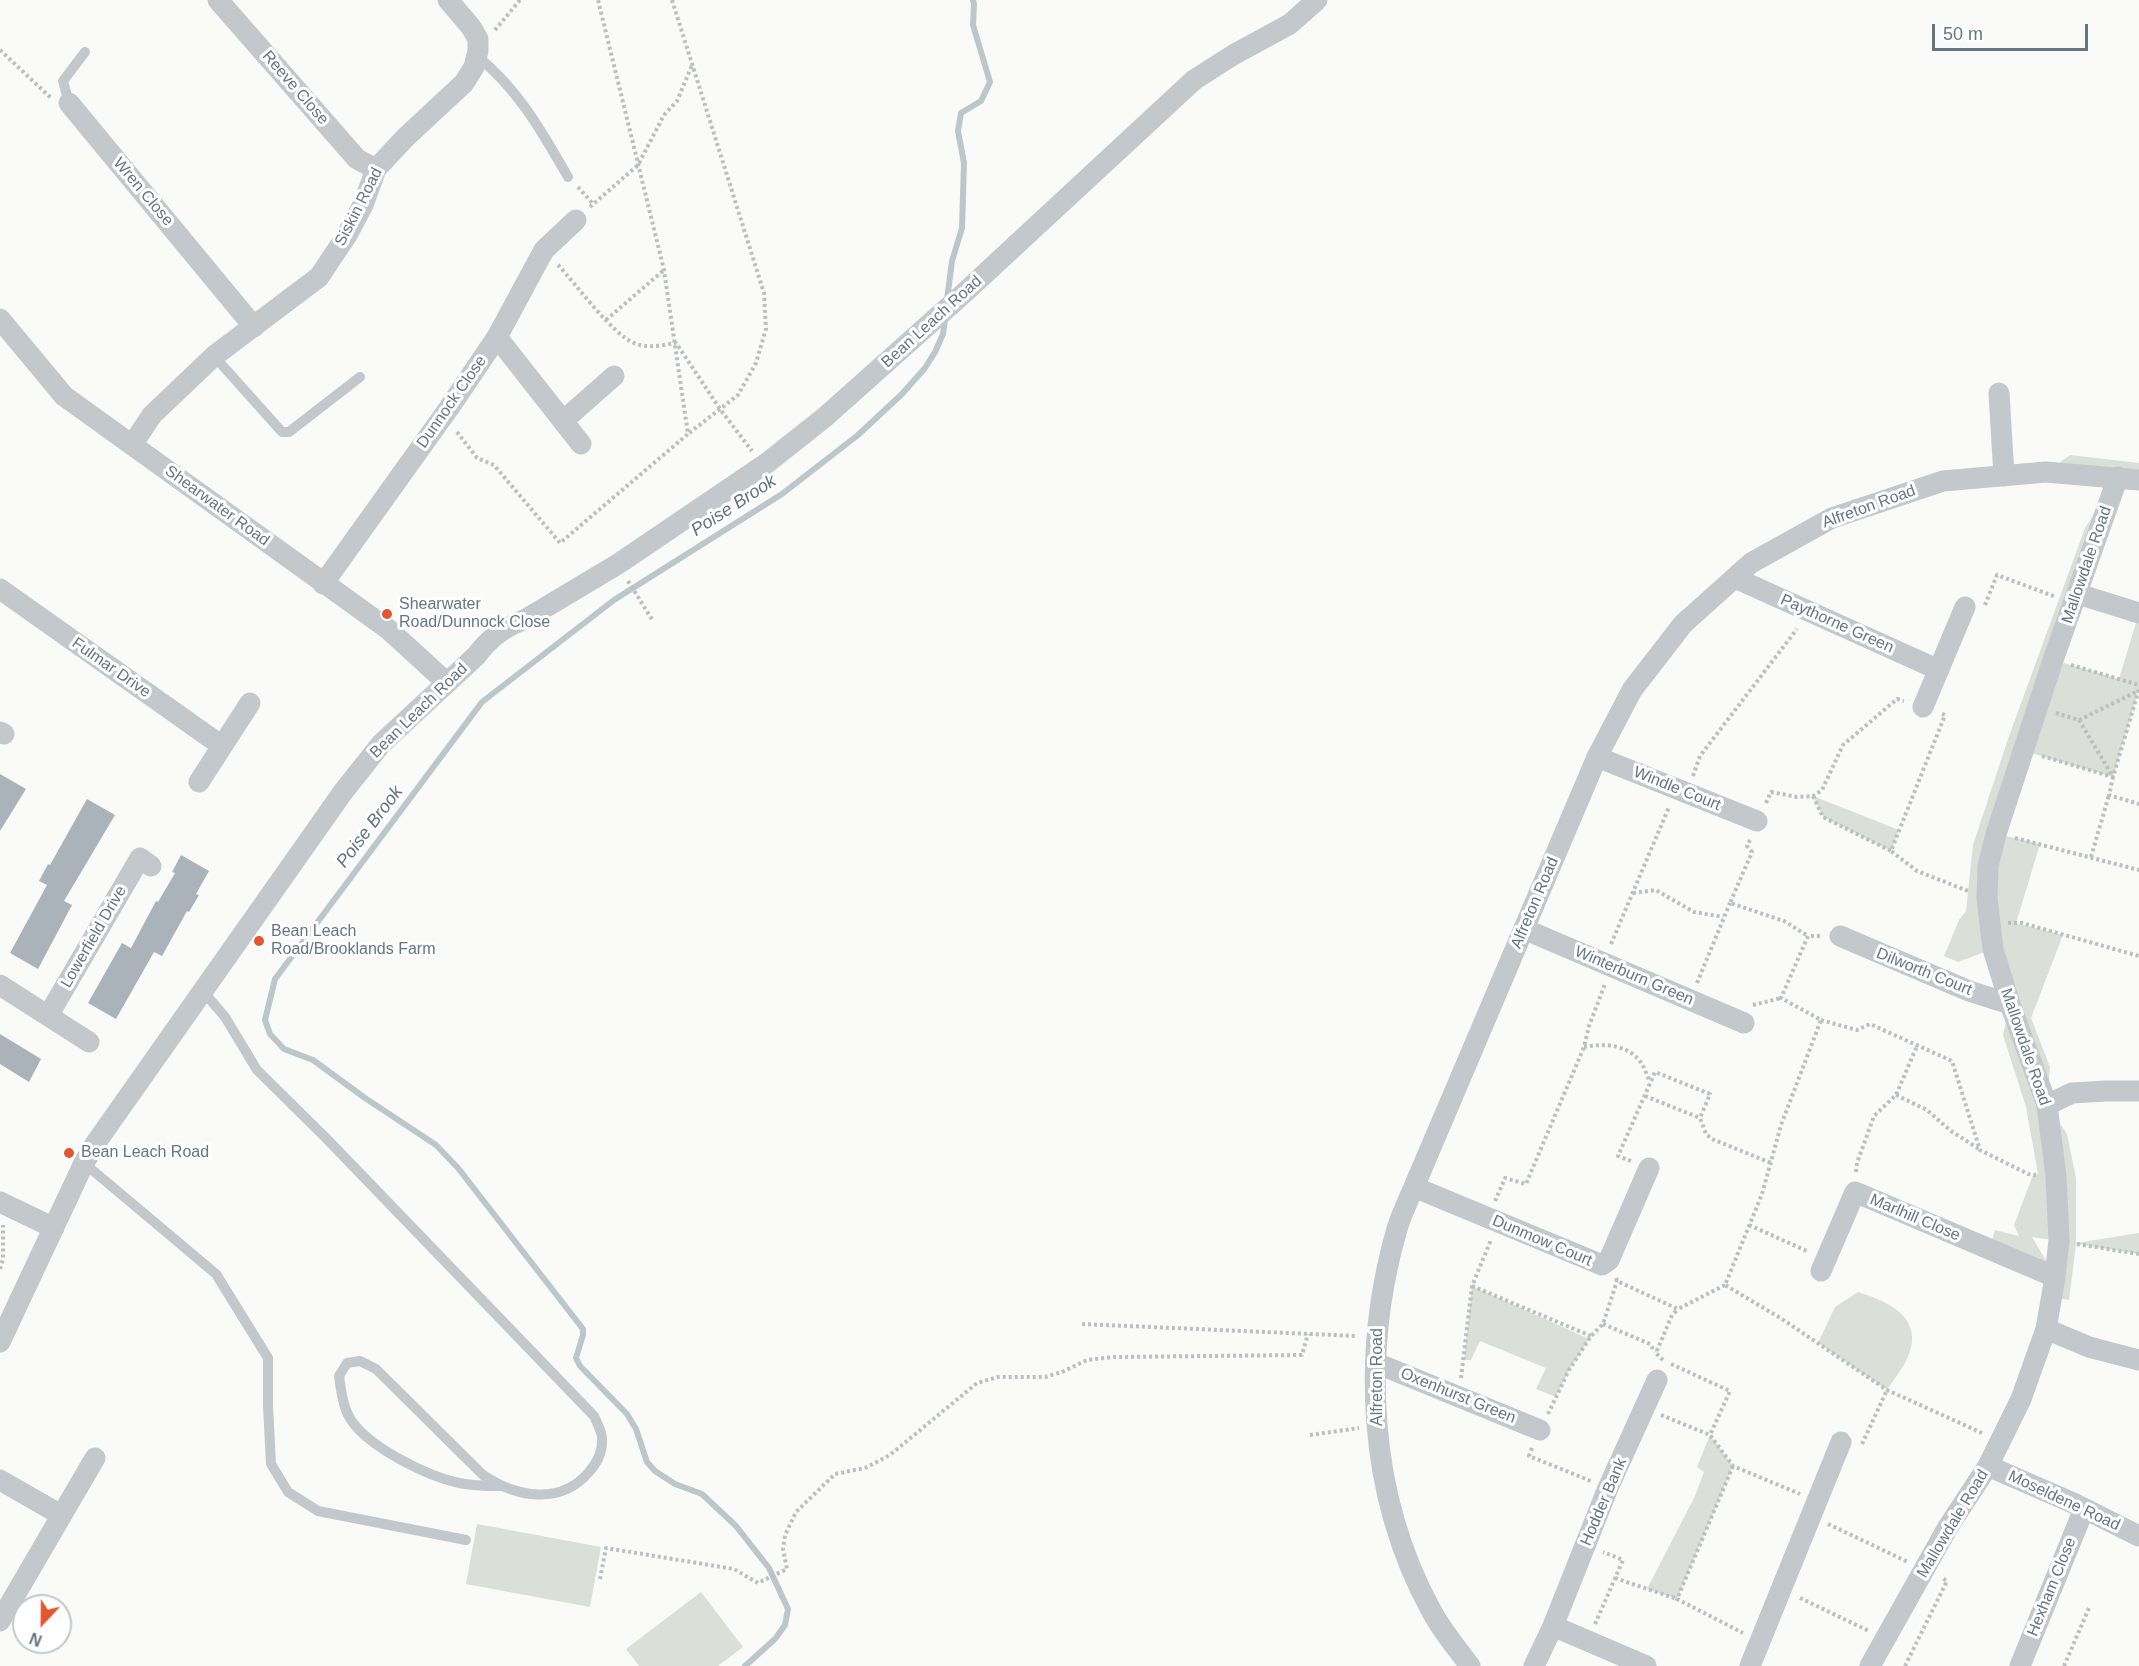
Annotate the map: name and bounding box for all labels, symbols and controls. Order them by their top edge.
scale bar [1935,12,2091,50]
text: 50 m [1943,24,1983,44]
street label: Reeve Close [258,47,332,129]
street label: Wren Close [109,154,177,230]
street label: Siskin Road [331,165,387,249]
street label: Bean Leach Road [878,272,986,372]
street label: Dunnock Close [413,352,491,452]
street label: Shearwater Road [161,462,273,550]
water label: Poise Brook [687,471,781,541]
street label: Alfreton Road [1820,481,1918,533]
street label: Mallowdale Road [2058,504,2116,626]
street label: Paythorne Green [1777,590,1897,658]
place label: Shearwater Road/Dunnock Close [399,595,550,633]
marker: Shearwater Road/Dunnock Close [380,607,394,621]
street label: Fulmar Drive [68,634,154,702]
street label: Bean Leach Road [366,660,472,762]
street label: Windle Court [1631,763,1723,815]
water label: Poise Brook [332,782,408,872]
street label: Alfreton Road [1507,854,1563,952]
street label: Lowerfield Drive [57,883,131,991]
place label: Bean Leach Road/Brooklands Farm [271,922,436,960]
marker: Bean Leach Road/Brooklands Farm [252,934,266,948]
street label: Winterburn Green [1572,942,1696,1010]
street label: Dilworth Court [1873,944,1975,1000]
street label: Mallowdale Road [1996,986,2054,1108]
place label: Bean Leach Road [81,1143,209,1163]
marker: Bean Leach Road [62,1146,76,1160]
street label: Marlhill Close [1867,1190,1963,1246]
street label: Dunmow Court [1489,1211,1595,1271]
street label: Alfreton Road [1368,1328,1388,1426]
street label: Oxenhurst Green [1398,1364,1518,1428]
street label: Hodder Bank [1577,1455,1631,1549]
street label: Mallowdale Road [1913,1466,1993,1582]
street label: Moseldene Road [2005,1467,2123,1535]
street label: Hexham Close [2023,1535,2081,1639]
north arrow [12,1594,72,1654]
text: N [27,1629,44,1649]

